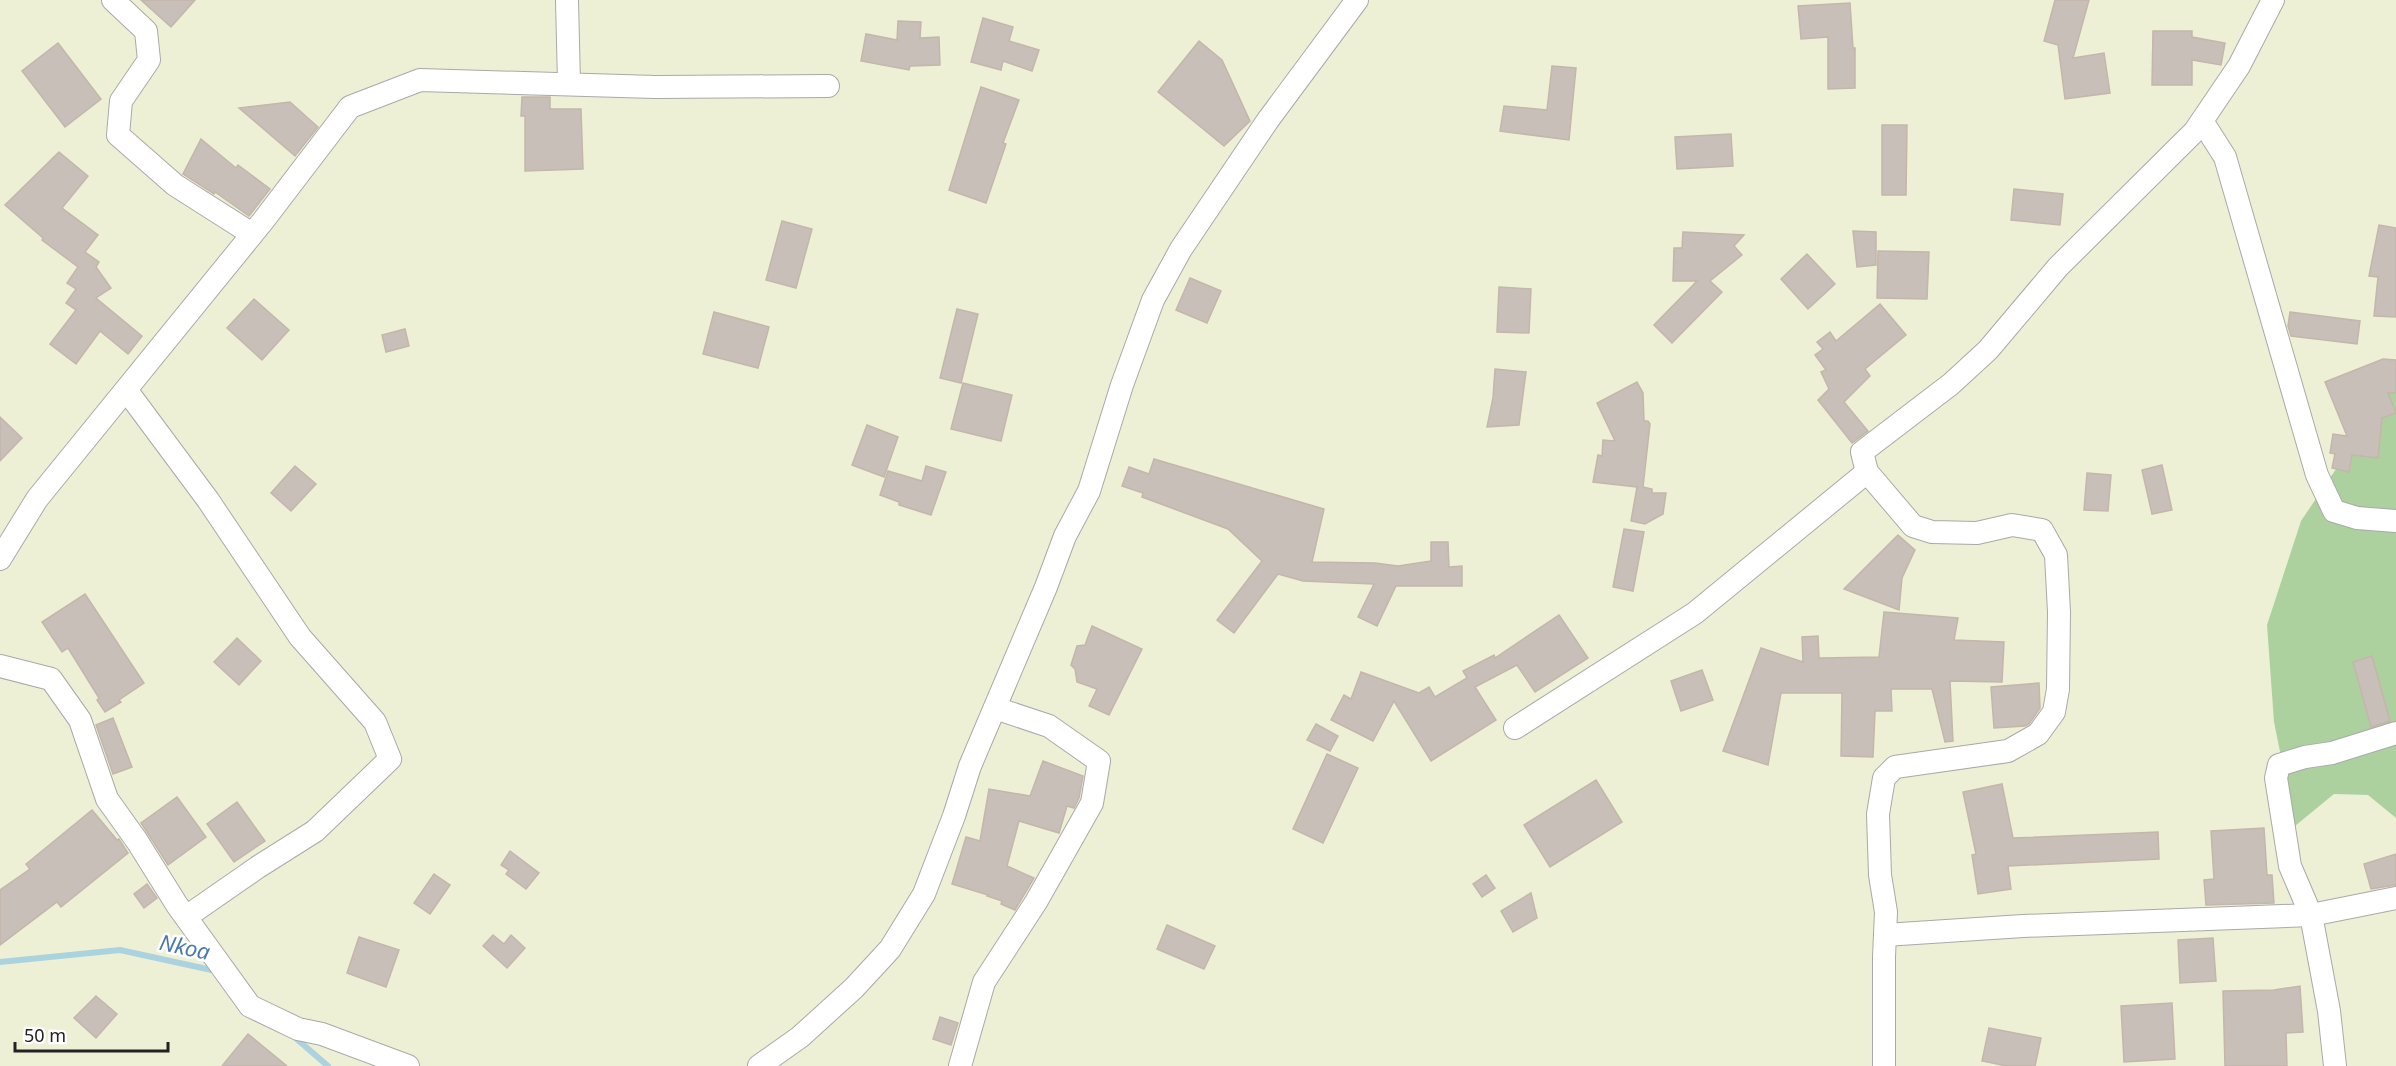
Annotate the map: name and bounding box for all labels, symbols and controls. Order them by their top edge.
water label: Nkoa [157,926,213,966]
scale bar [15,1015,168,1053]
text: 50 m [24,1023,66,1047]

